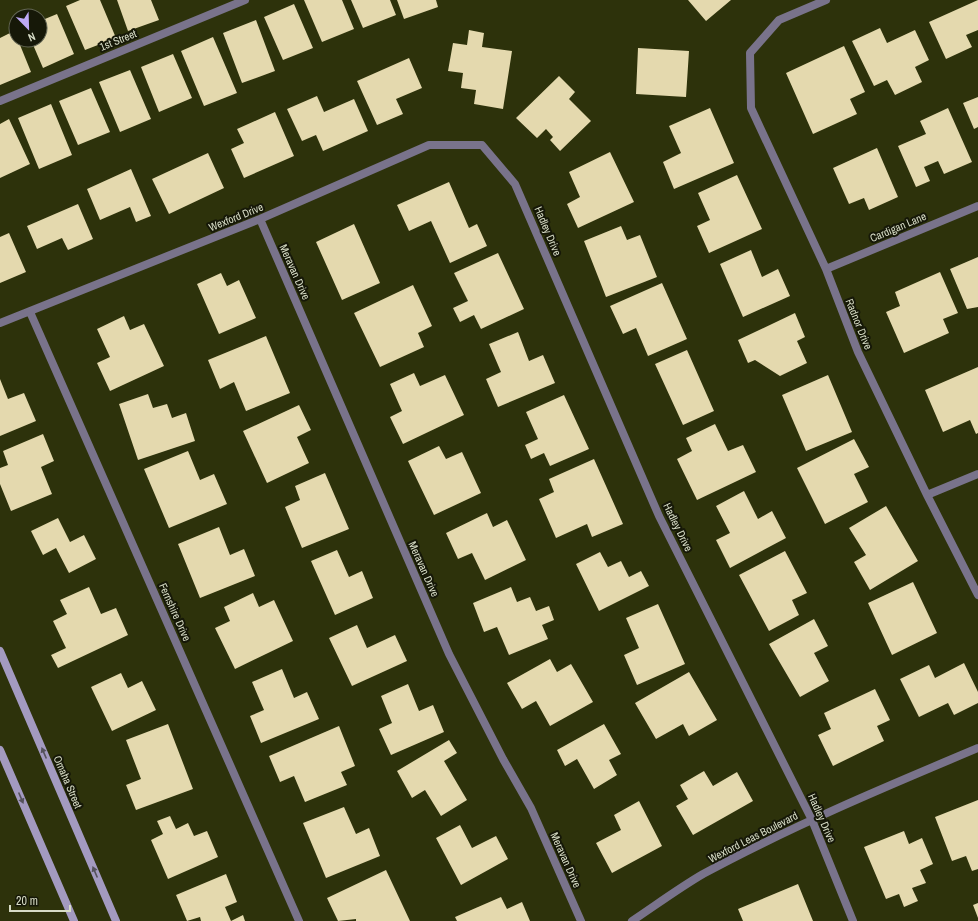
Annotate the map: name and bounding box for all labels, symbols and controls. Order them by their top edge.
north arrow [8,8,48,48]
street label: 1st Street [97,26,139,54]
text: N [26,29,38,45]
street label: Wexford Drive [207,200,265,234]
street label: Hadley Drive [531,204,565,258]
street label: Cardigan Lane [868,209,928,245]
street label: Meravan Drive [277,242,313,302]
street label: Radnor Drive [842,297,876,351]
street label: Hadley Drive [660,500,696,554]
street label: Meravan Drive [406,539,442,599]
street label: Fernshire Drive [156,581,194,643]
one-way arrow [41,747,47,759]
street label: Omaha Street [51,753,86,811]
street label: Hadley Drive [805,791,839,845]
one-way arrow [18,793,24,804]
street label: Wexford Leas Boulevard [706,808,800,866]
street label: Meravan Drive [548,830,584,890]
one-way arrow [92,866,98,878]
scale bar [10,887,70,913]
text: 20 m [16,893,38,909]

